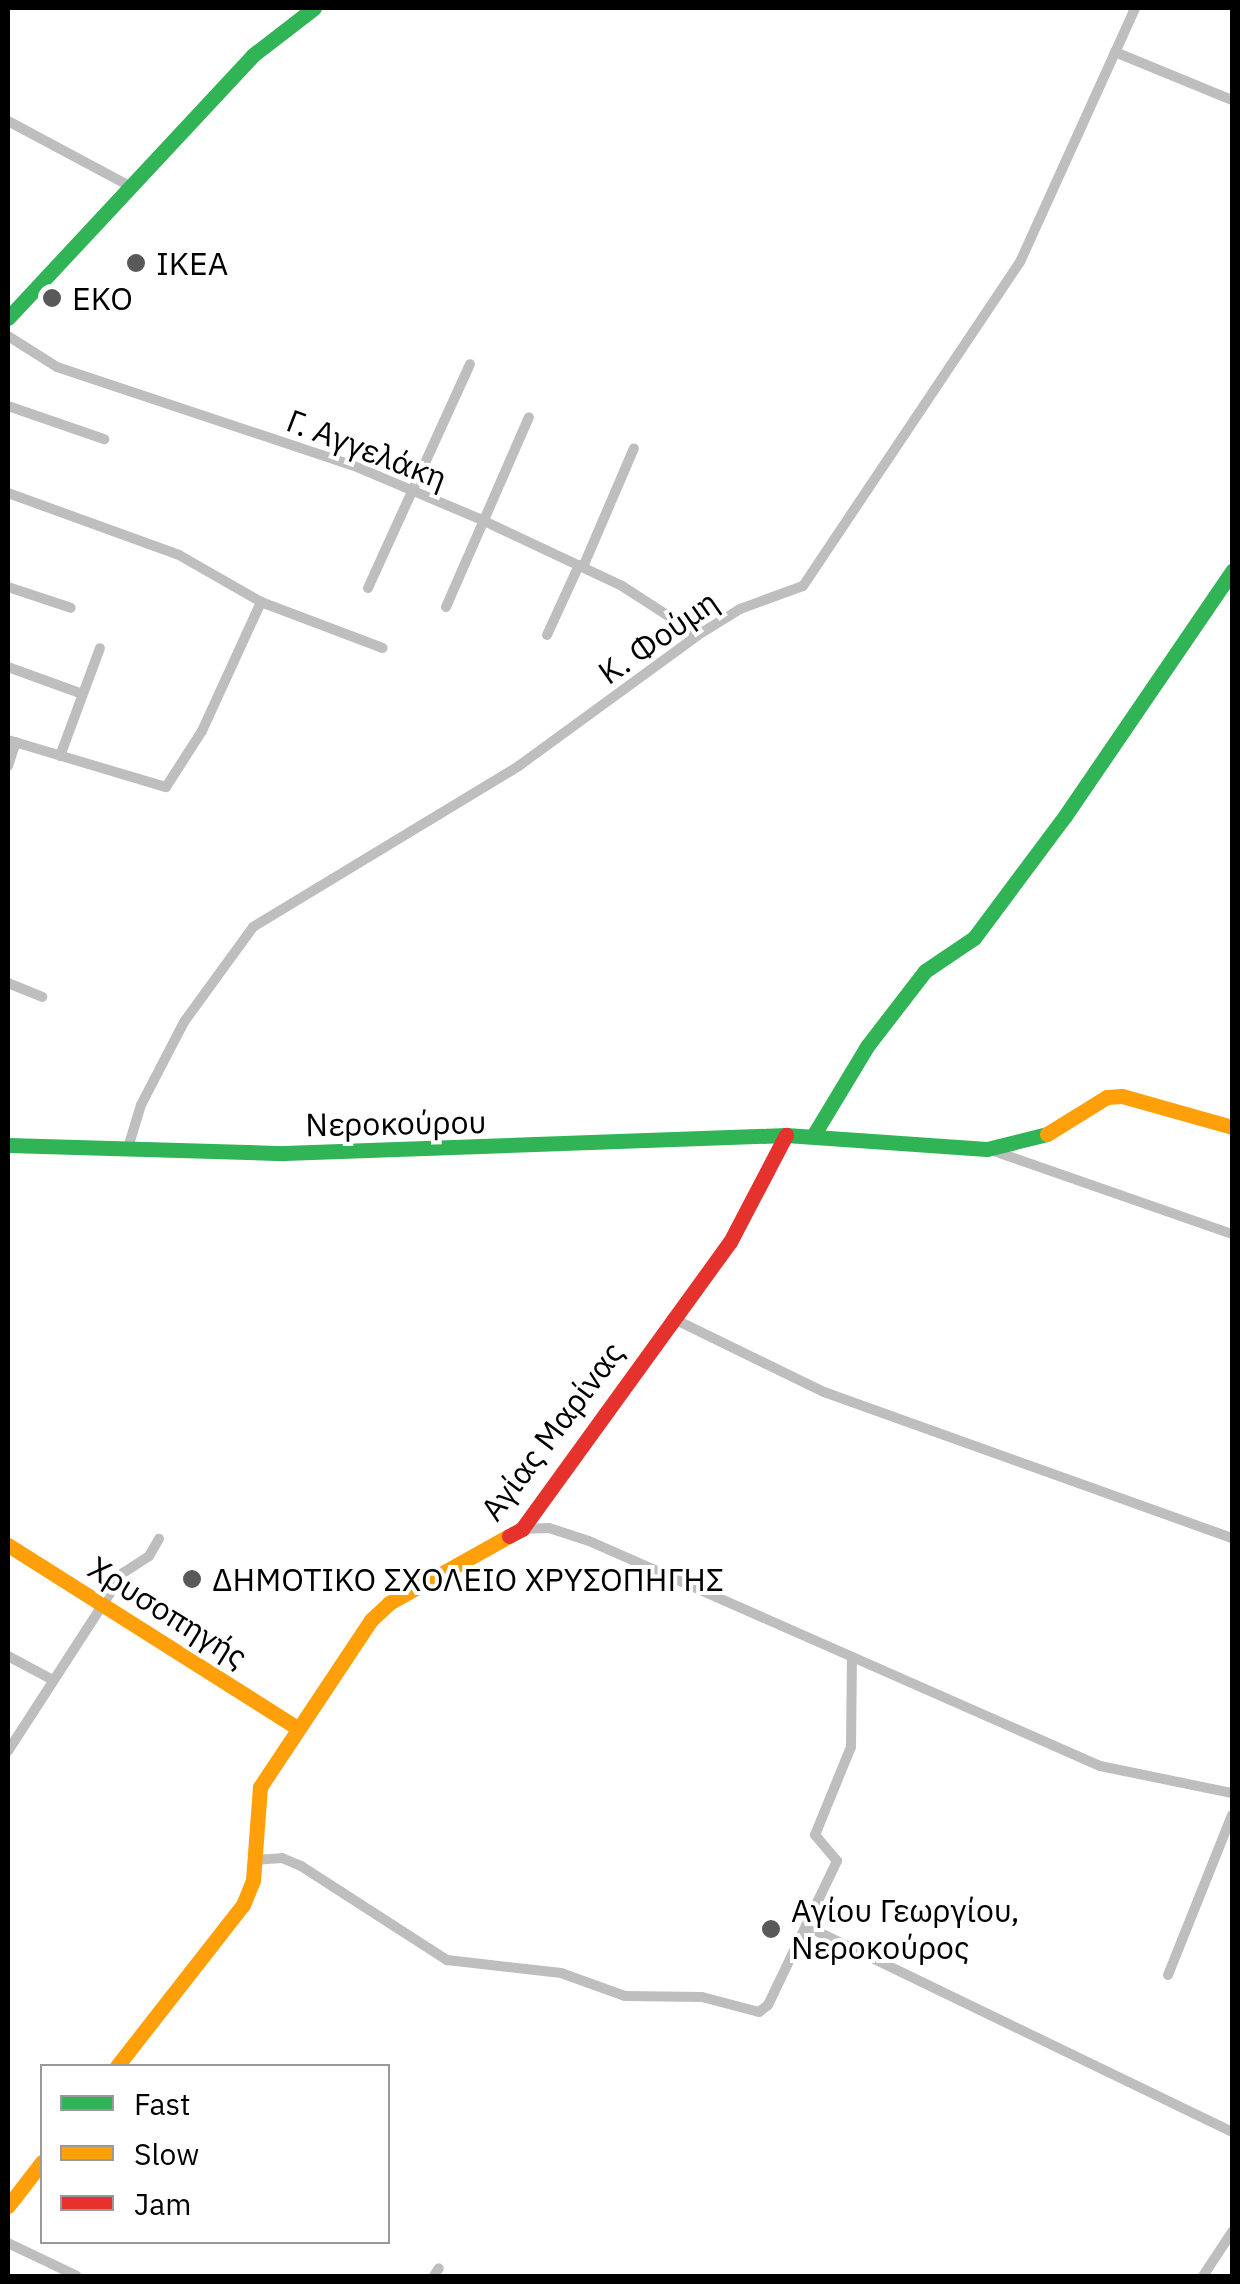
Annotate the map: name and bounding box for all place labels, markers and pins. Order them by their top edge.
place label: IKEA [156,244,228,282]
marker: IKEA [125,252,147,274]
place label: EKO [72,279,133,317]
marker: EKO [41,287,63,309]
place label: ΔΗΜΟΤΙΚΟ ΣΧΟΛΕΙΟ ΧΡΥΣΟΠΗΓΗΣ [212,1560,724,1598]
marker: ΔΗΜΟΤΙΚΟ ΣΧΟΛΕΙΟ ΧΡΥΣΟΠΗΓΗΣ [181,1568,203,1590]
place label: Αγίου Γεωργίου, Νεροκούρος [791,1892,1019,1967]
marker: Αγίου Γεωργίου, Νεροκούρος [760,1918,782,1940]

